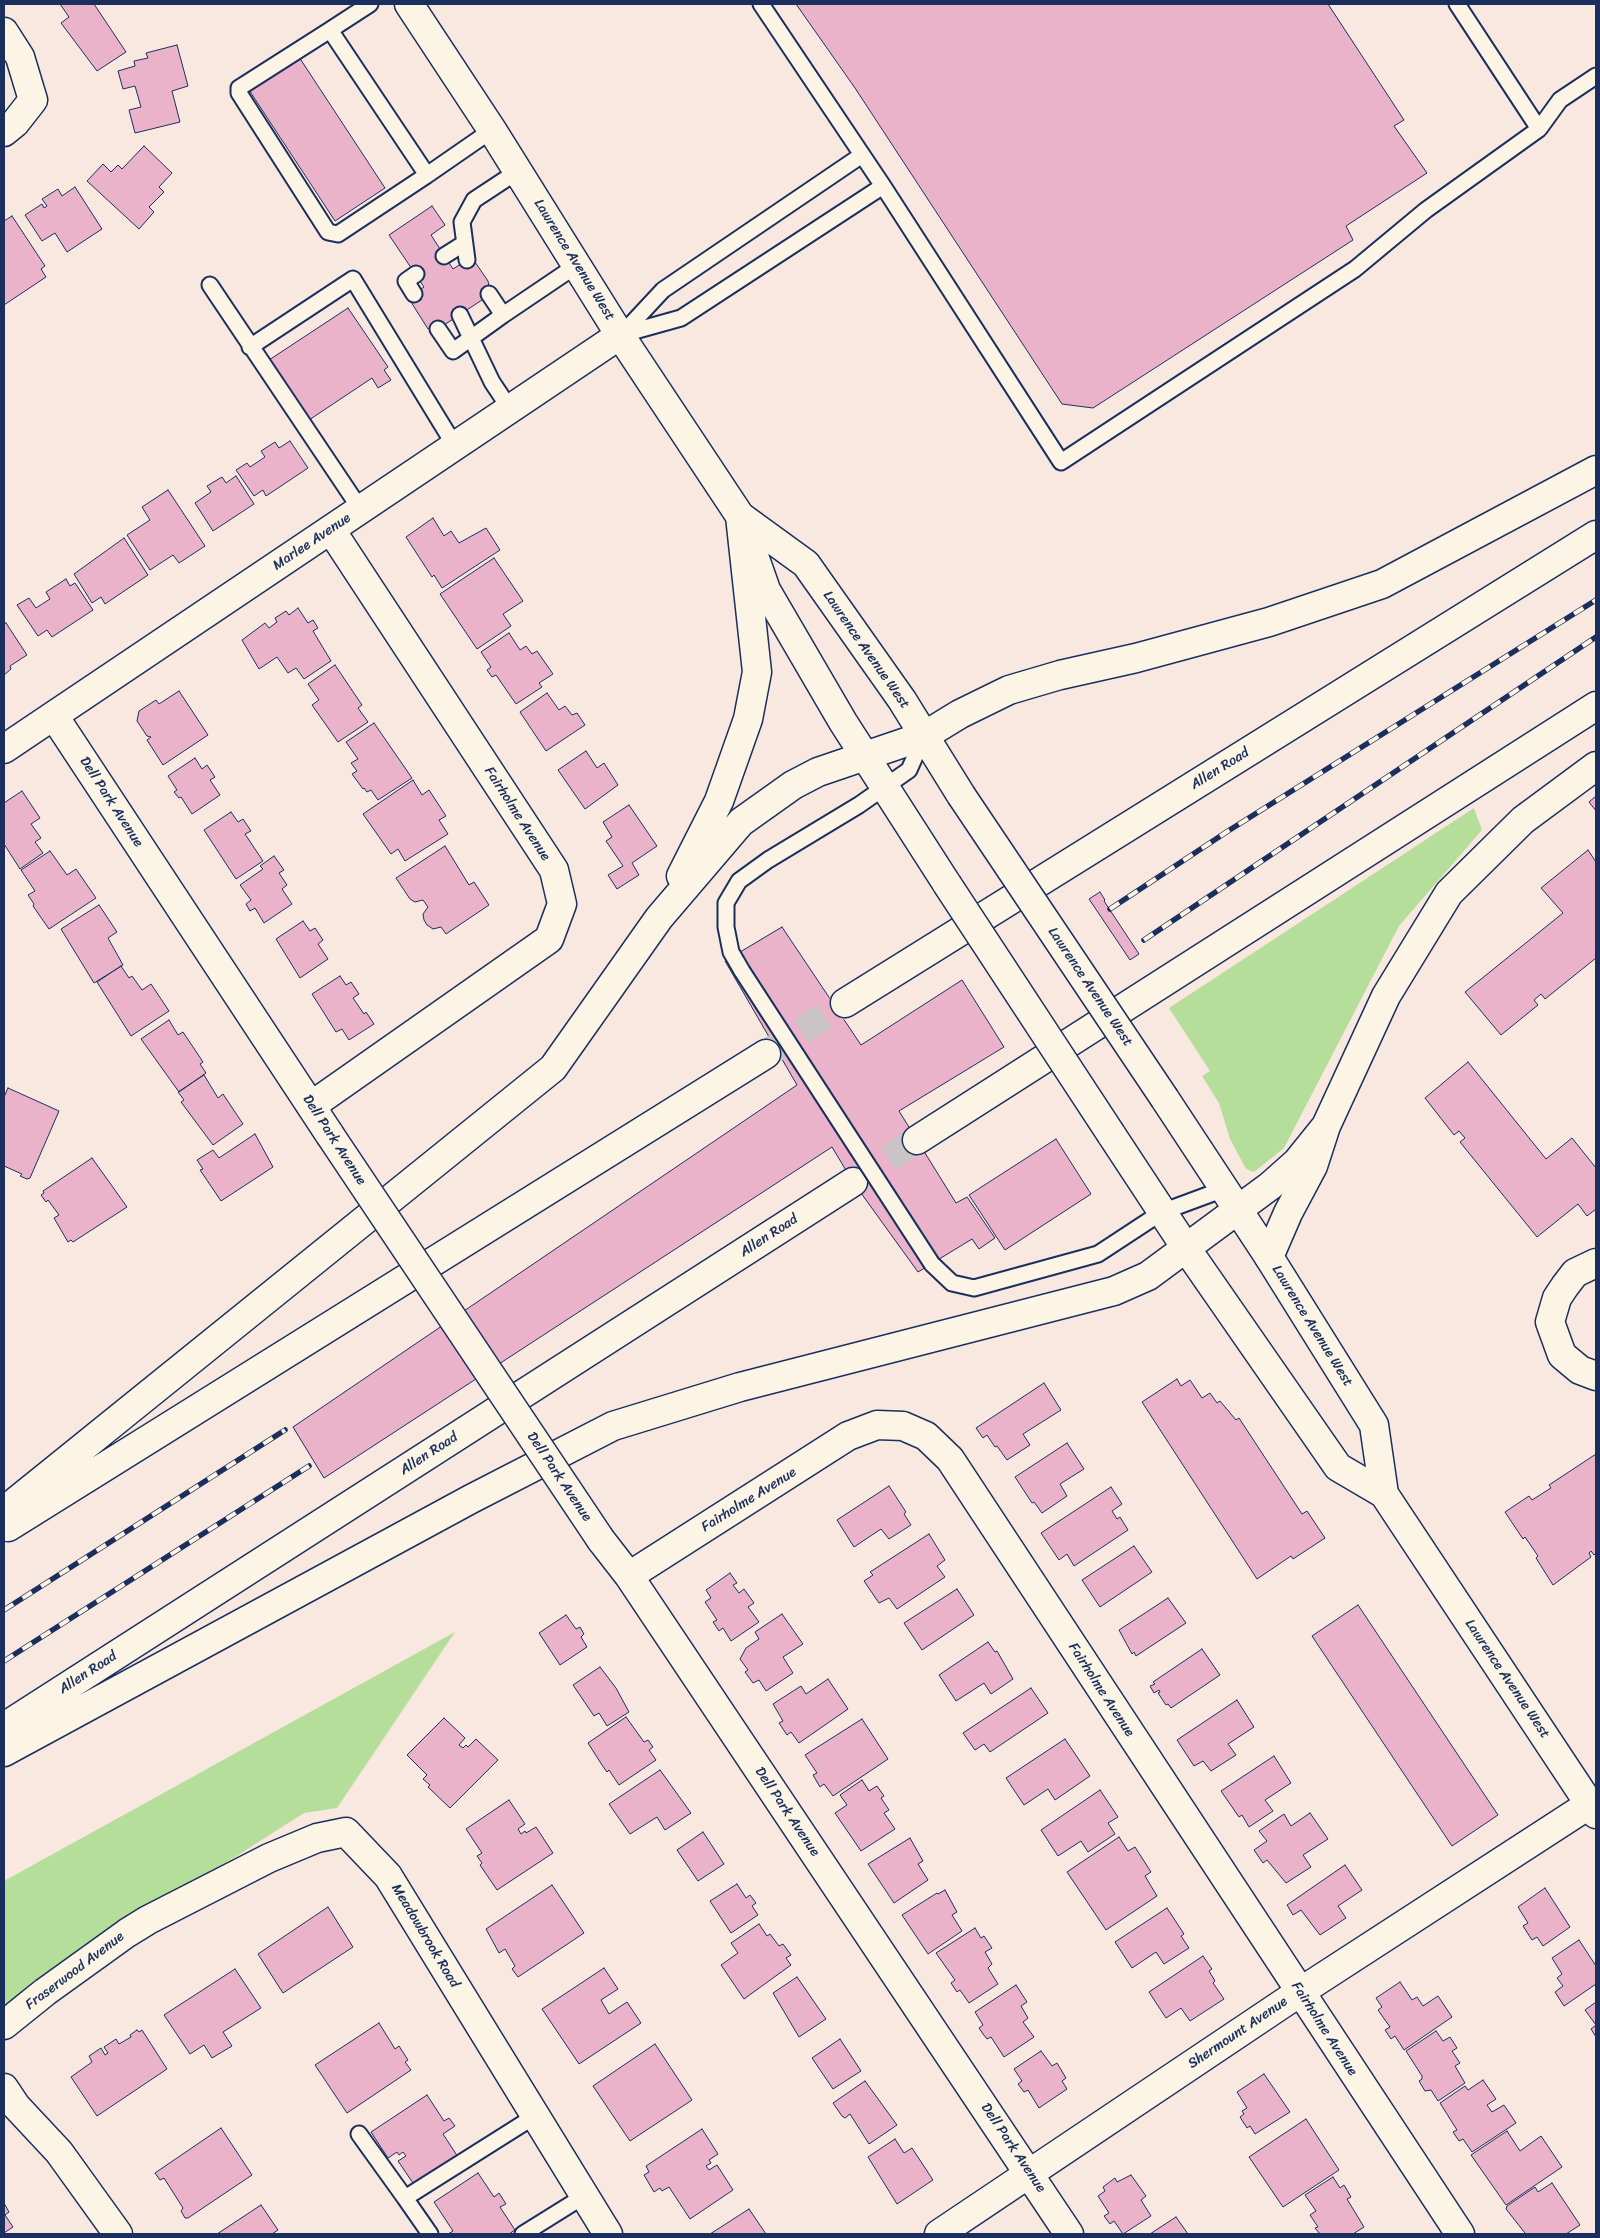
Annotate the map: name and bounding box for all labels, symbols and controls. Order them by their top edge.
street label: Lawrence Avenue West [530,196,618,324]
street label: Marlee Avenue [270,510,354,574]
street label: Lawrence Avenue West [819,588,913,712]
street label: Allen Road [1188,744,1252,794]
street label: Dell Park Avenue [76,754,146,850]
street label: Fairholme Avenue [480,764,554,864]
street label: Lawrence Avenue West [1044,924,1136,1050]
street label: Dell Park Avenue [299,1092,369,1188]
street label: Allen Road [737,1211,801,1261]
street label: Lawrence Avenue West [1268,1262,1356,1390]
street label: Allen Road [397,1429,461,1479]
street label: Dell Park Avenue [523,1429,595,1525]
street label: Fairholme Avenue [698,1464,800,1536]
street label: Lawrence Avenue West [1461,1616,1553,1742]
street label: Fairholme Avenue [1064,1640,1138,1740]
street label: Allen Road [56,1648,120,1698]
street label: Dell Park Avenue [751,1764,823,1860]
street label: Meadowbrook Road [387,1881,463,1991]
street label: Fraserwood Avenue [22,1928,128,2014]
street label: Fairholme Avenue [1287,1979,1361,2079]
street label: Shermount Avenue [1185,1993,1291,2073]
street label: Dell Park Avenue [977,2100,1049,2196]

